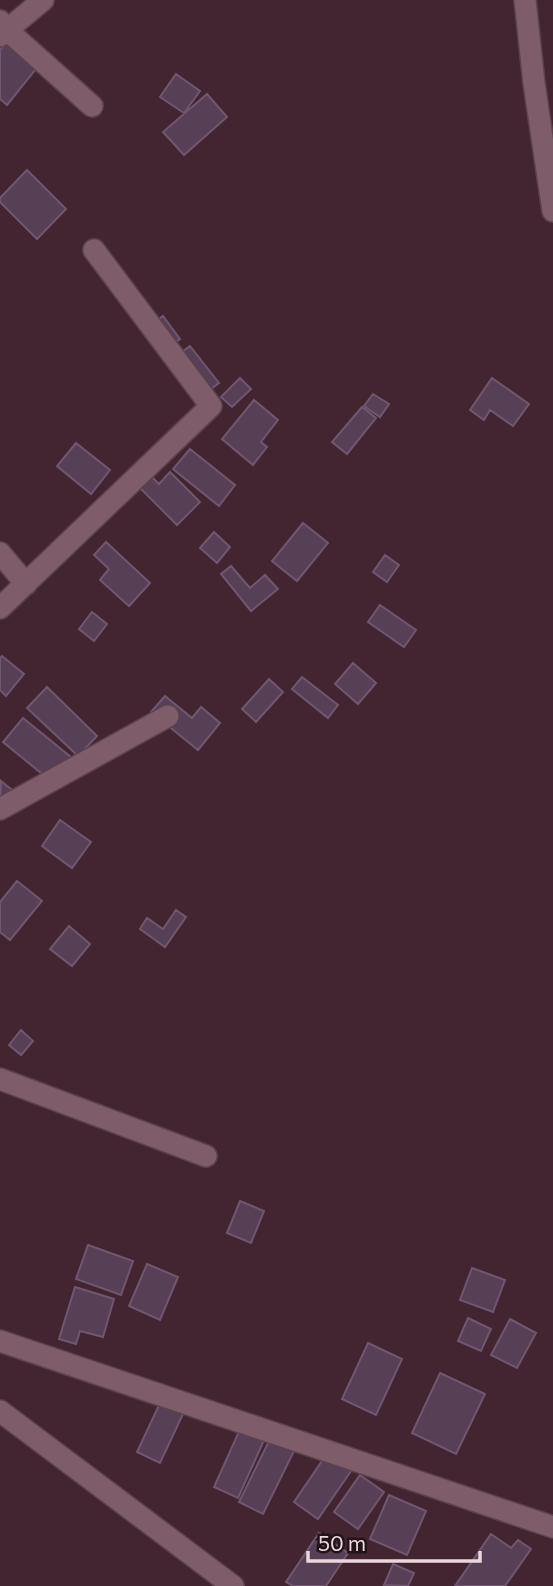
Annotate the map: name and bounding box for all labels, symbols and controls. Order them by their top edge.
scale bar [308,1520,480,1564]
text: 50 m [318,1530,366,1555]

